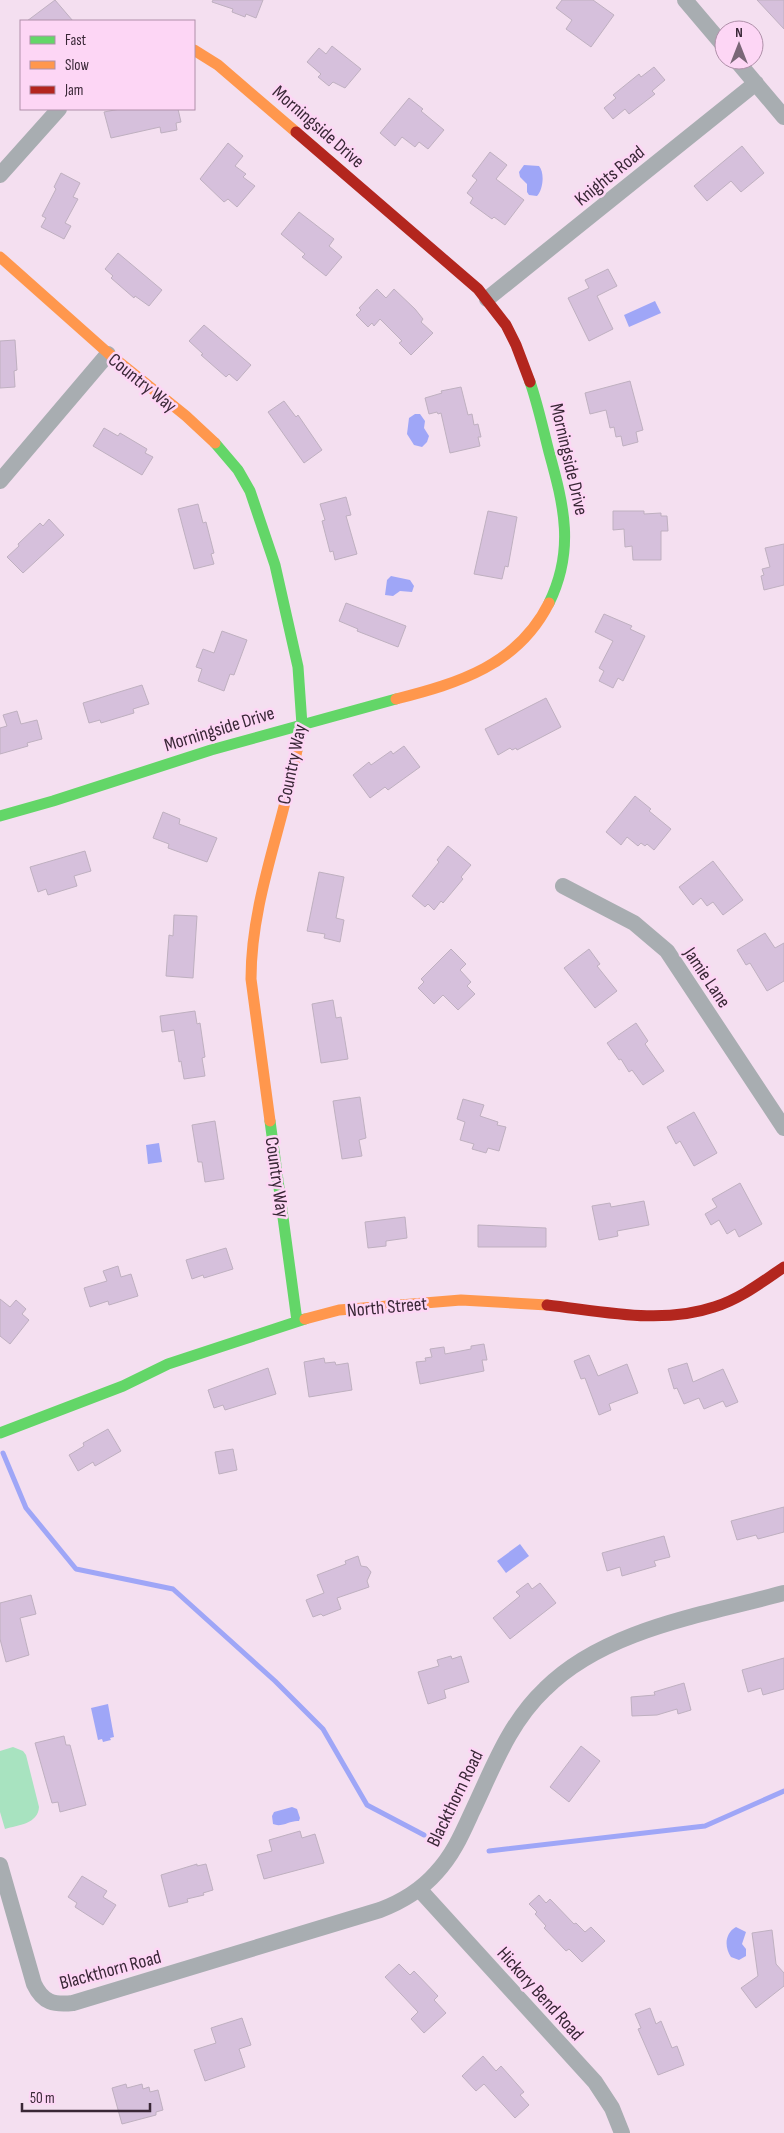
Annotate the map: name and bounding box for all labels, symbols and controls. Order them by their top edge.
legend [20,20,195,110]
north arrow [714,20,764,70]
text: N [735,24,743,41]
text: Fast [65,31,87,50]
text: Slow [65,56,89,75]
text: Jam [64,81,83,100]
street label: Morningside Drive [267,81,369,173]
street label: Knights Road [570,141,649,211]
street label: Country Way [103,349,181,418]
street label: Morningside Drive [544,401,593,518]
street label: Morningside Drive [162,702,277,757]
street label: Country Way [273,722,312,806]
street label: Jamie Lane [678,943,735,1012]
street label: Country Way [259,1135,294,1220]
street label: North Street [346,1293,428,1322]
street label: Blackthorn Road [422,1747,489,1851]
street label: Hickory Bend Road [492,1942,588,2046]
street label: Blackthorn Road [57,1946,164,1995]
scale bar [22,2080,150,2112]
text: 50 m [30,2089,55,2108]

